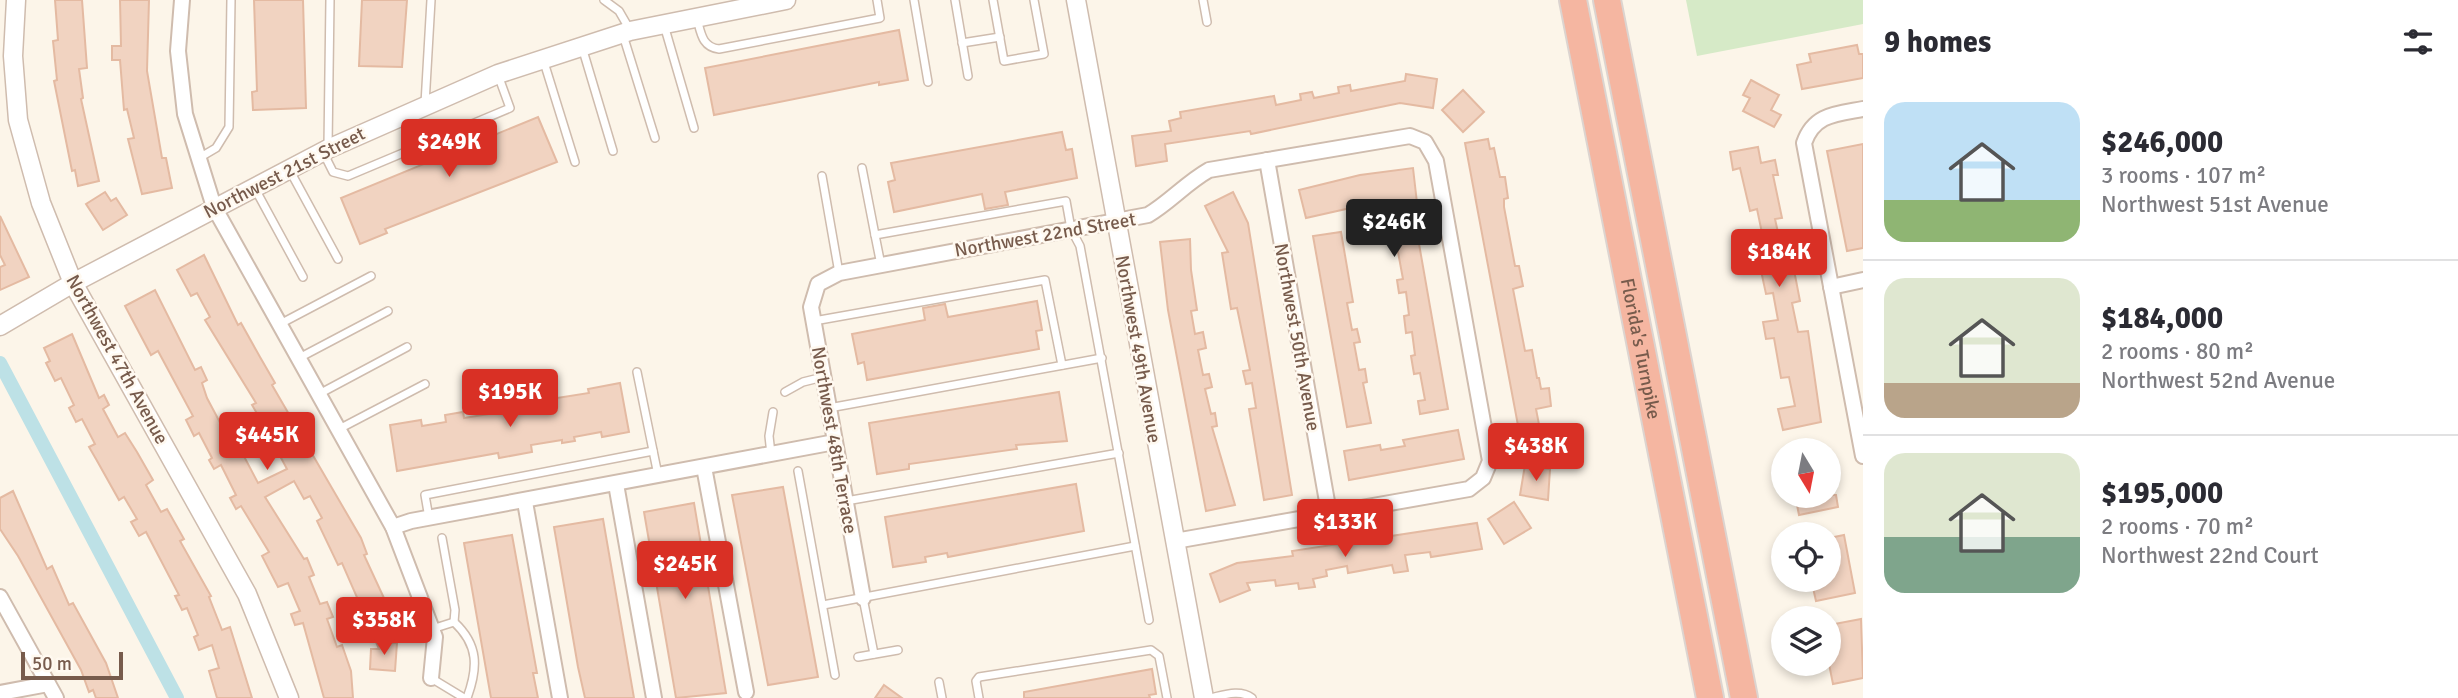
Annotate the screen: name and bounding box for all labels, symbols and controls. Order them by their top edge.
icon: filters [2399,23,2437,61]
text: 9 homes [1884,24,1991,61]
pin: $249K [400,120,498,179]
street label: Northwest 21st Street [200,122,370,224]
text: $246,000 [2101,124,2223,161]
text: $249K [417,127,481,156]
icon: home [1940,130,2024,214]
text: 3 rooms · 107 m² [2101,161,2266,190]
text: Northwest 51st Avenue [2101,190,2329,219]
pin: $246K [1345,200,1443,259]
street label: Northwest 22nd Street [953,207,1138,263]
text: $246K [1362,207,1426,236]
pin: $184K [1730,230,1828,289]
text: $184K [1747,237,1811,266]
street label: Northwest 50th Avenue [1269,241,1325,433]
street label: Northwest 49th Avenue [1110,253,1166,445]
street label: Northwest 47th Avenue [61,271,174,448]
street label: Florida's Turnpike [1615,276,1666,421]
text: $184,000 [2101,300,2223,337]
icon: home [1940,306,2024,390]
text: 2 rooms · 80 m² [2101,337,2254,366]
street label: Northwest 48th Terrace [806,345,862,536]
text: Northwest 52nd Avenue [2101,366,2335,395]
pin: $195K [461,370,559,429]
text: $195K [478,377,542,406]
pin: $445K [218,412,316,472]
text: $445K [235,420,299,449]
pin: $438K [1487,424,1585,483]
text: $438K [1504,431,1568,460]
north arrow [1771,438,1841,508]
map controls [1771,438,1841,676]
text: $195,000 [2101,475,2223,512]
icon: home [1940,481,2024,565]
pin: $133K [1296,500,1394,559]
text: $133K [1313,507,1377,536]
text: 2 rooms · 70 m² [2101,512,2254,541]
button: locate [1771,522,1841,592]
text: Northwest 22nd Court [2101,541,2319,570]
pin: $245K [636,542,734,601]
text: $245K [653,549,717,578]
pin: $358K [335,598,433,657]
text: $358K [352,605,416,634]
button: layers [1771,606,1841,676]
scale bar [21,649,122,681]
text: 50 m [32,652,72,676]

